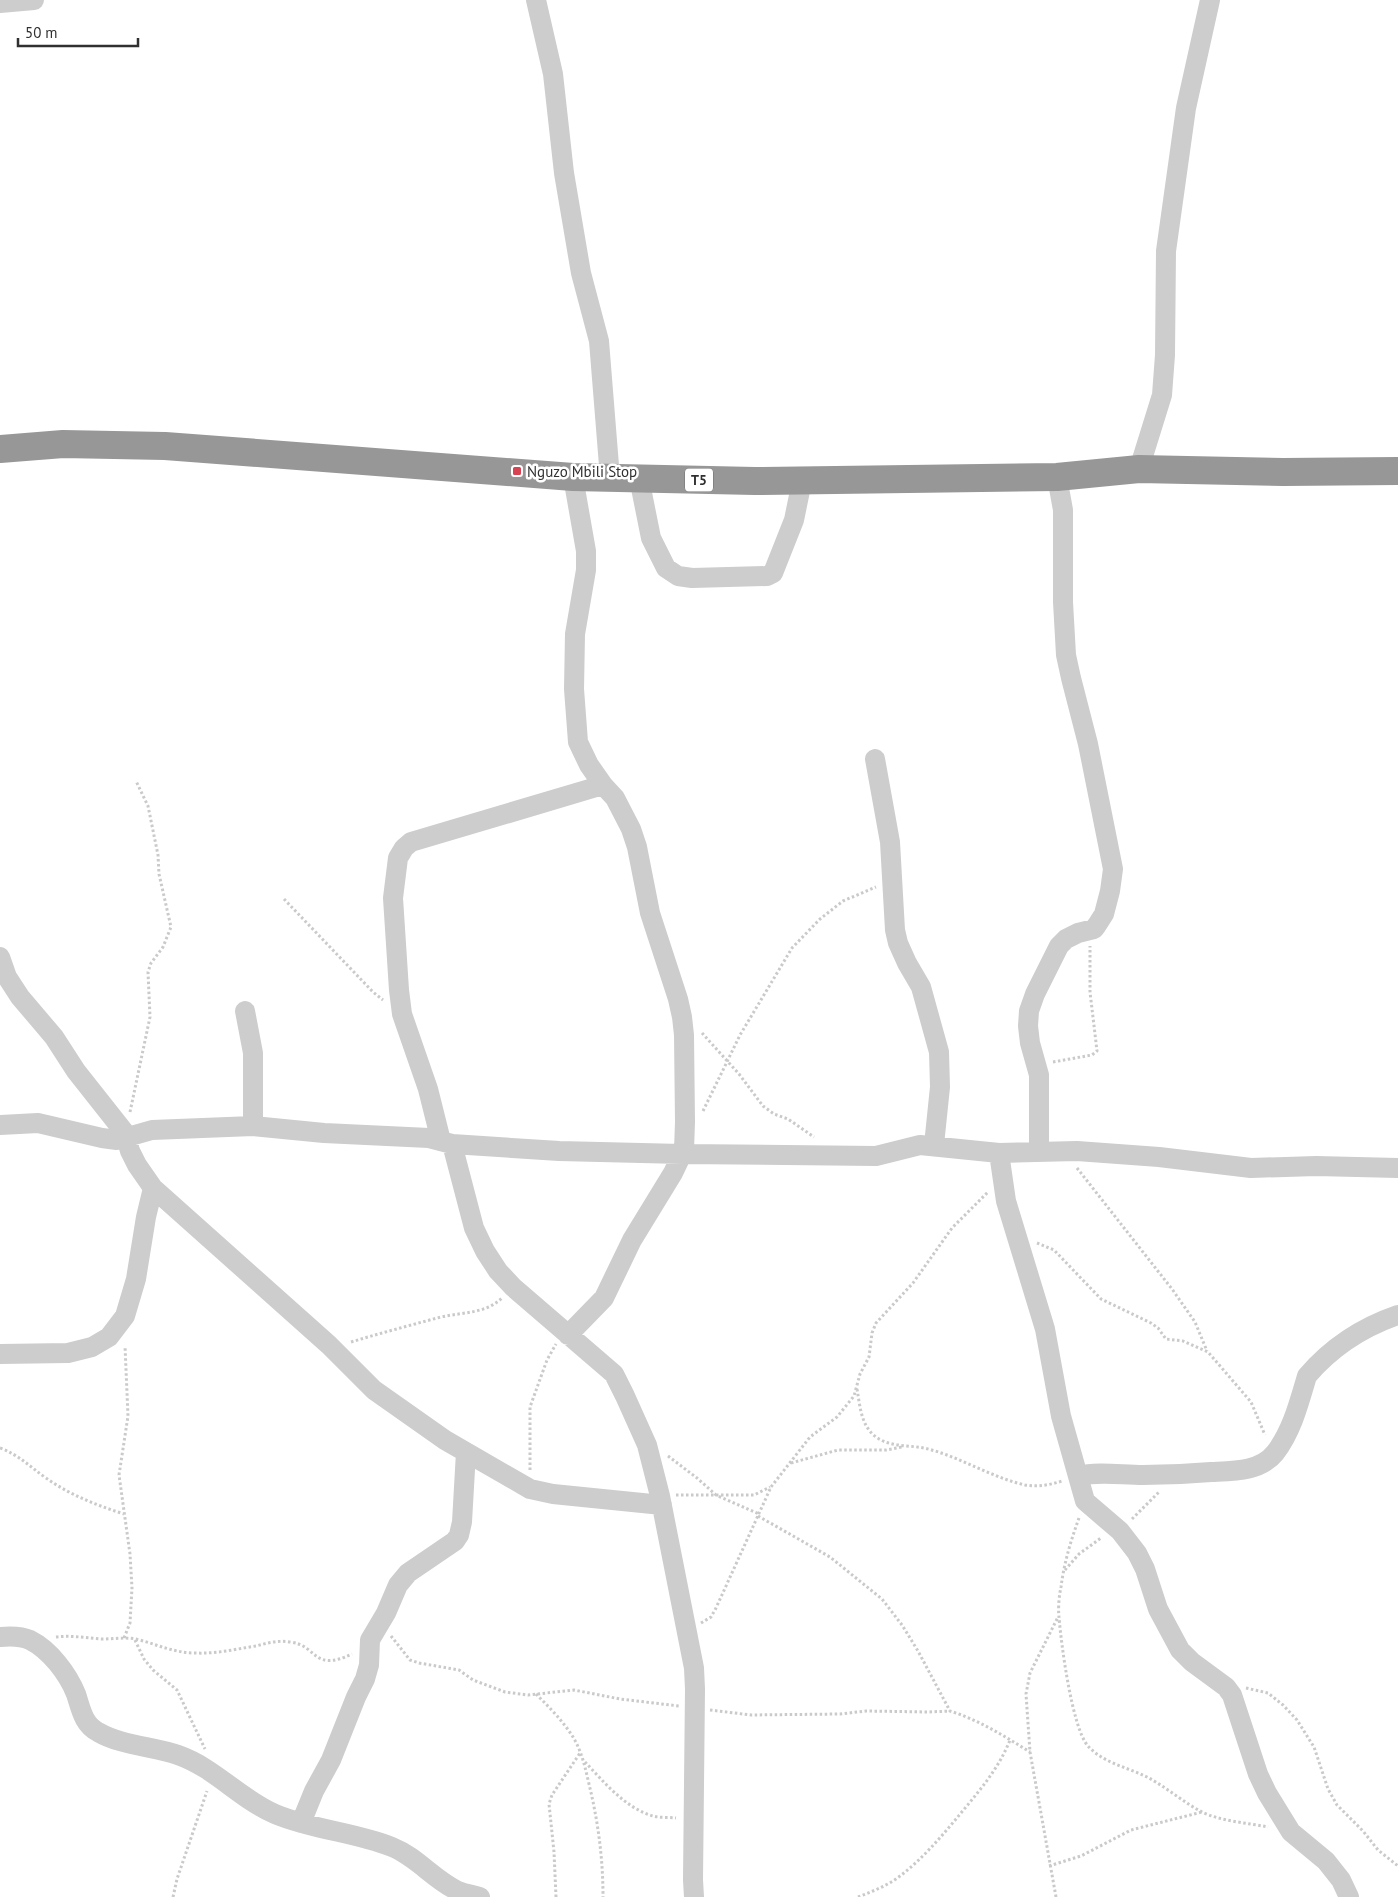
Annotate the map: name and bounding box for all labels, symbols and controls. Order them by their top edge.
scale bar [18,15,138,47]
text: 50 m [25,23,58,42]
place label: Nguzo Mbili Stop [527,462,637,481]
marker: Nguzo Mbili Stop [511,465,523,477]
road number: T5 [685,468,713,492]

